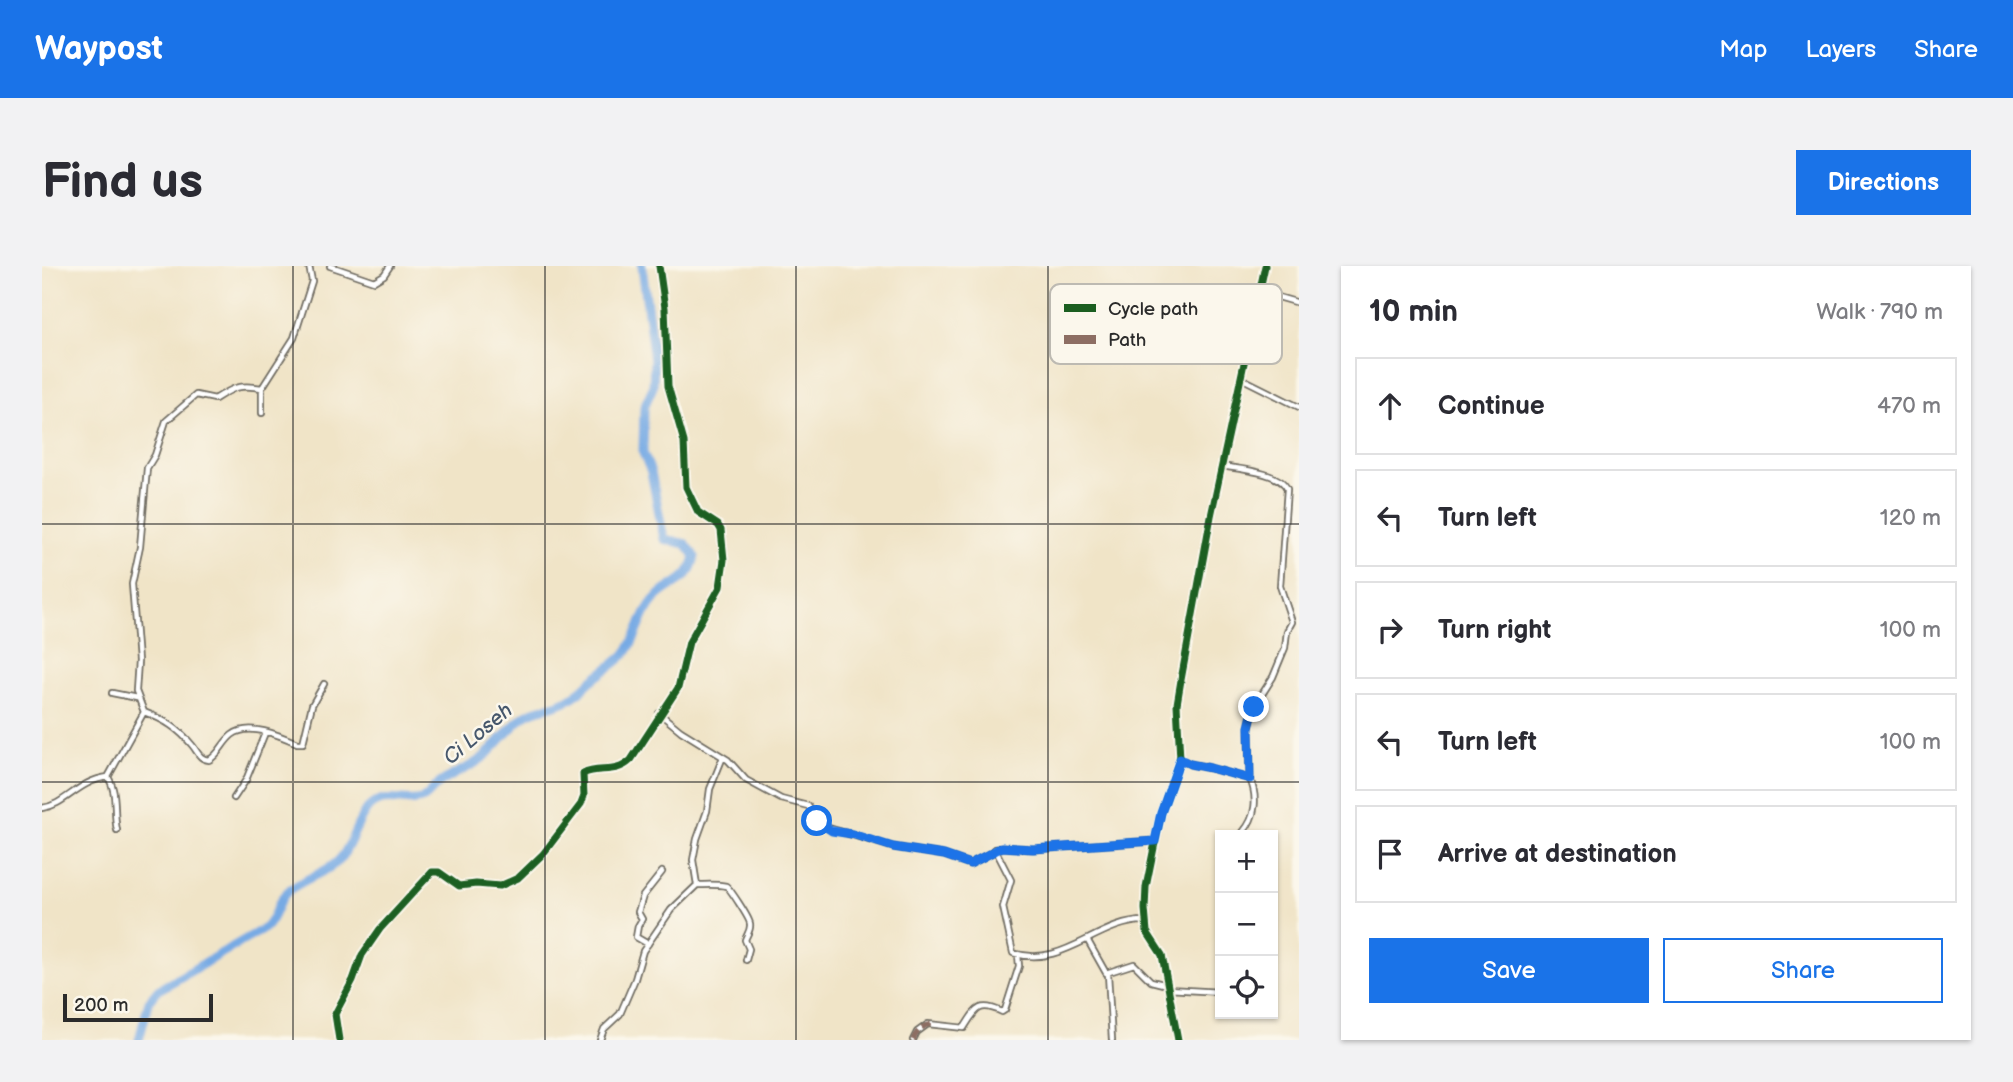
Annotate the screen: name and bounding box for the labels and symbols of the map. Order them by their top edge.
legend [1050,284,1282,364]
text: Cycle path [1108,298,1198,321]
text: Path [1108,329,1146,352]
route end [1238,691,1269,722]
water label: Ci Loseh [438,698,518,770]
route start [801,805,832,836]
scale bar [63,991,214,1023]

